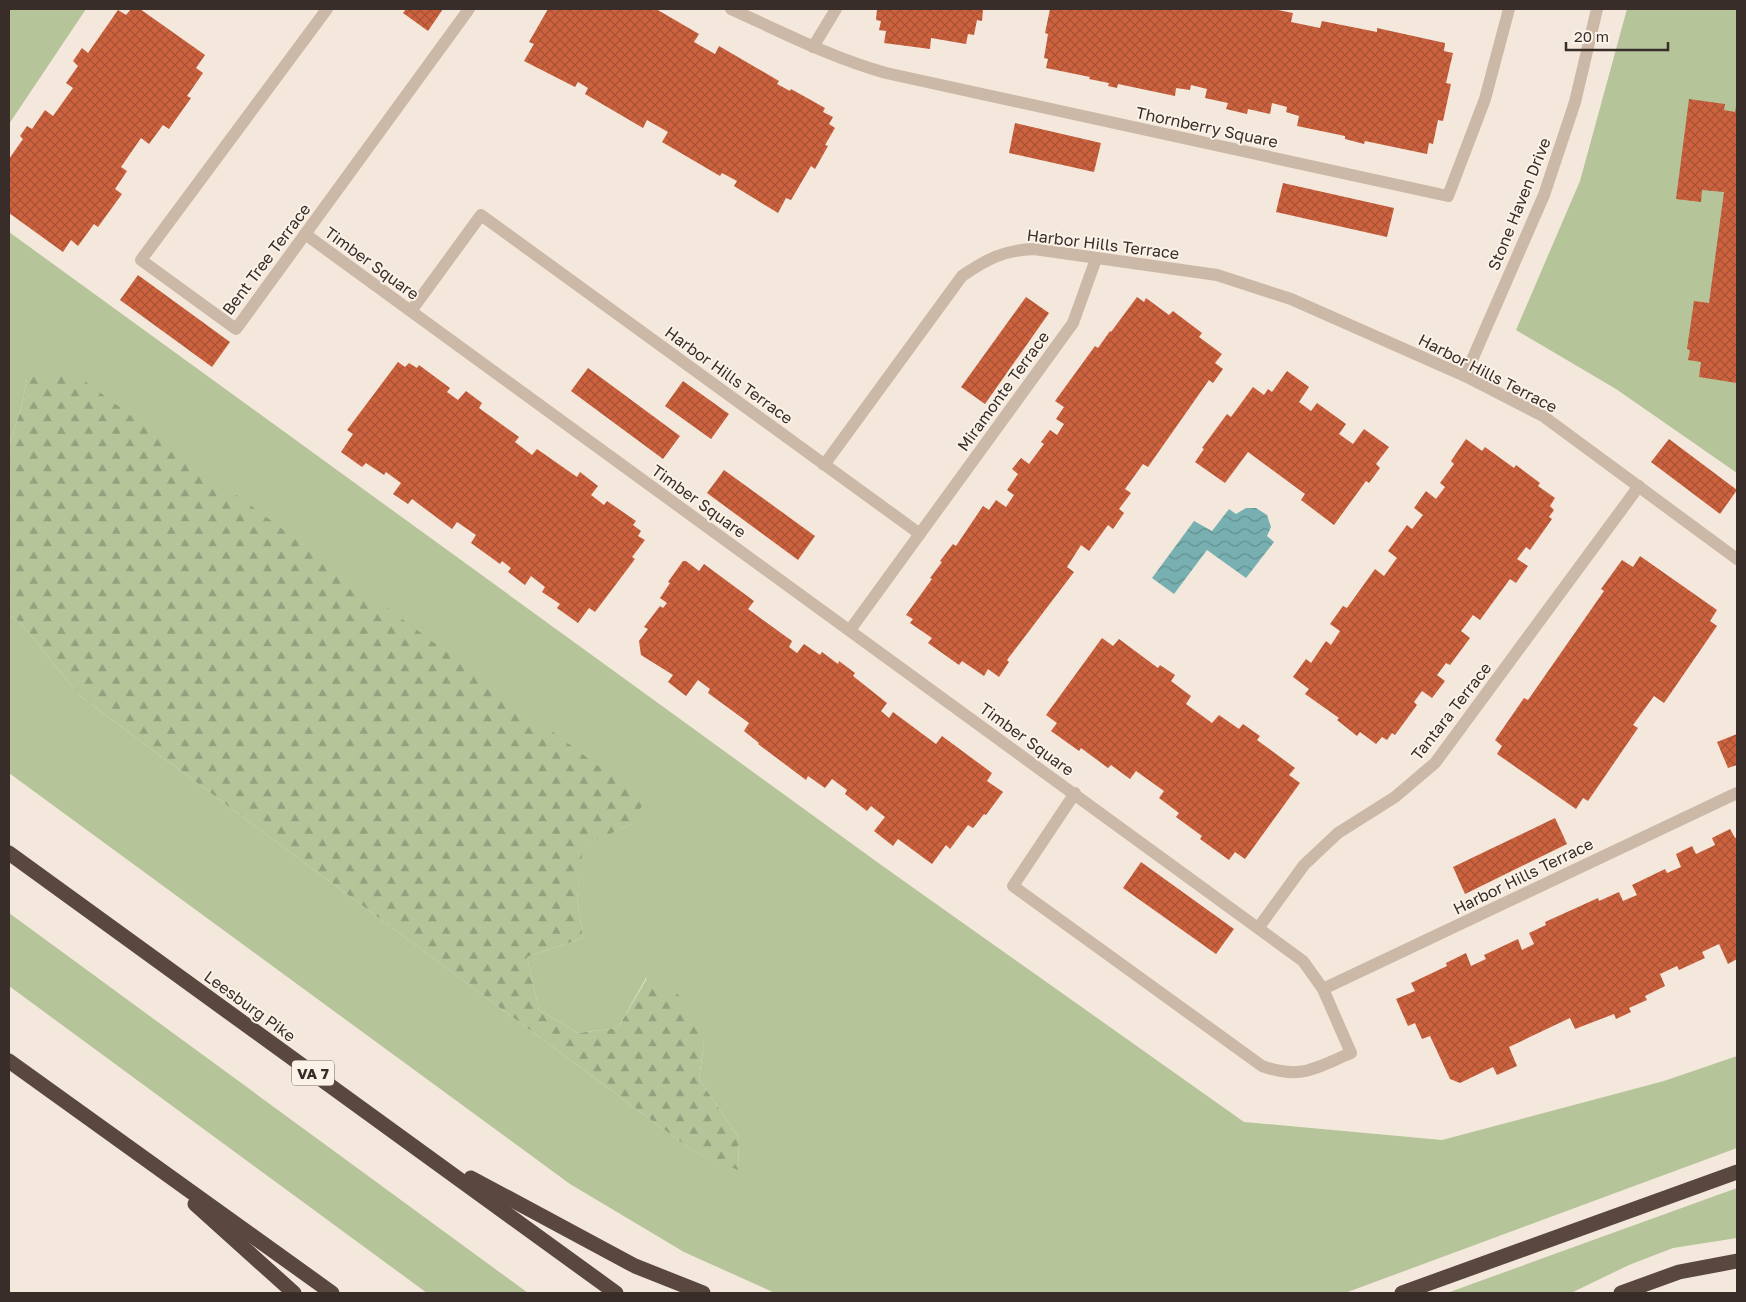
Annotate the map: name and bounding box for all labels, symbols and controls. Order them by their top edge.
scale bar [1566,20,1668,52]
text: 20 m [1574,27,1609,45]
street label: Thornberry Square [1134,102,1280,152]
street label: Stone Haven Drive [1483,135,1555,273]
street label: Bent Tree Terrace [218,199,314,319]
street label: Timber Square [321,222,423,304]
street label: Harbor Hills Terrace [1026,225,1180,263]
street label: Harbor Hills Terrace [661,322,797,428]
street label: Miramonte Terrace [953,327,1053,455]
street label: Harbor Hills Terrace [1415,329,1561,417]
street label: Timber Square [648,460,750,542]
street label: Tantara Terrace [1407,658,1495,764]
street label: Timber Square [976,698,1078,780]
street label: Harbor Hills Terrace [1450,833,1596,919]
street label: Leesburg Pike [200,966,300,1046]
road number: VA 7 [292,1060,334,1086]

